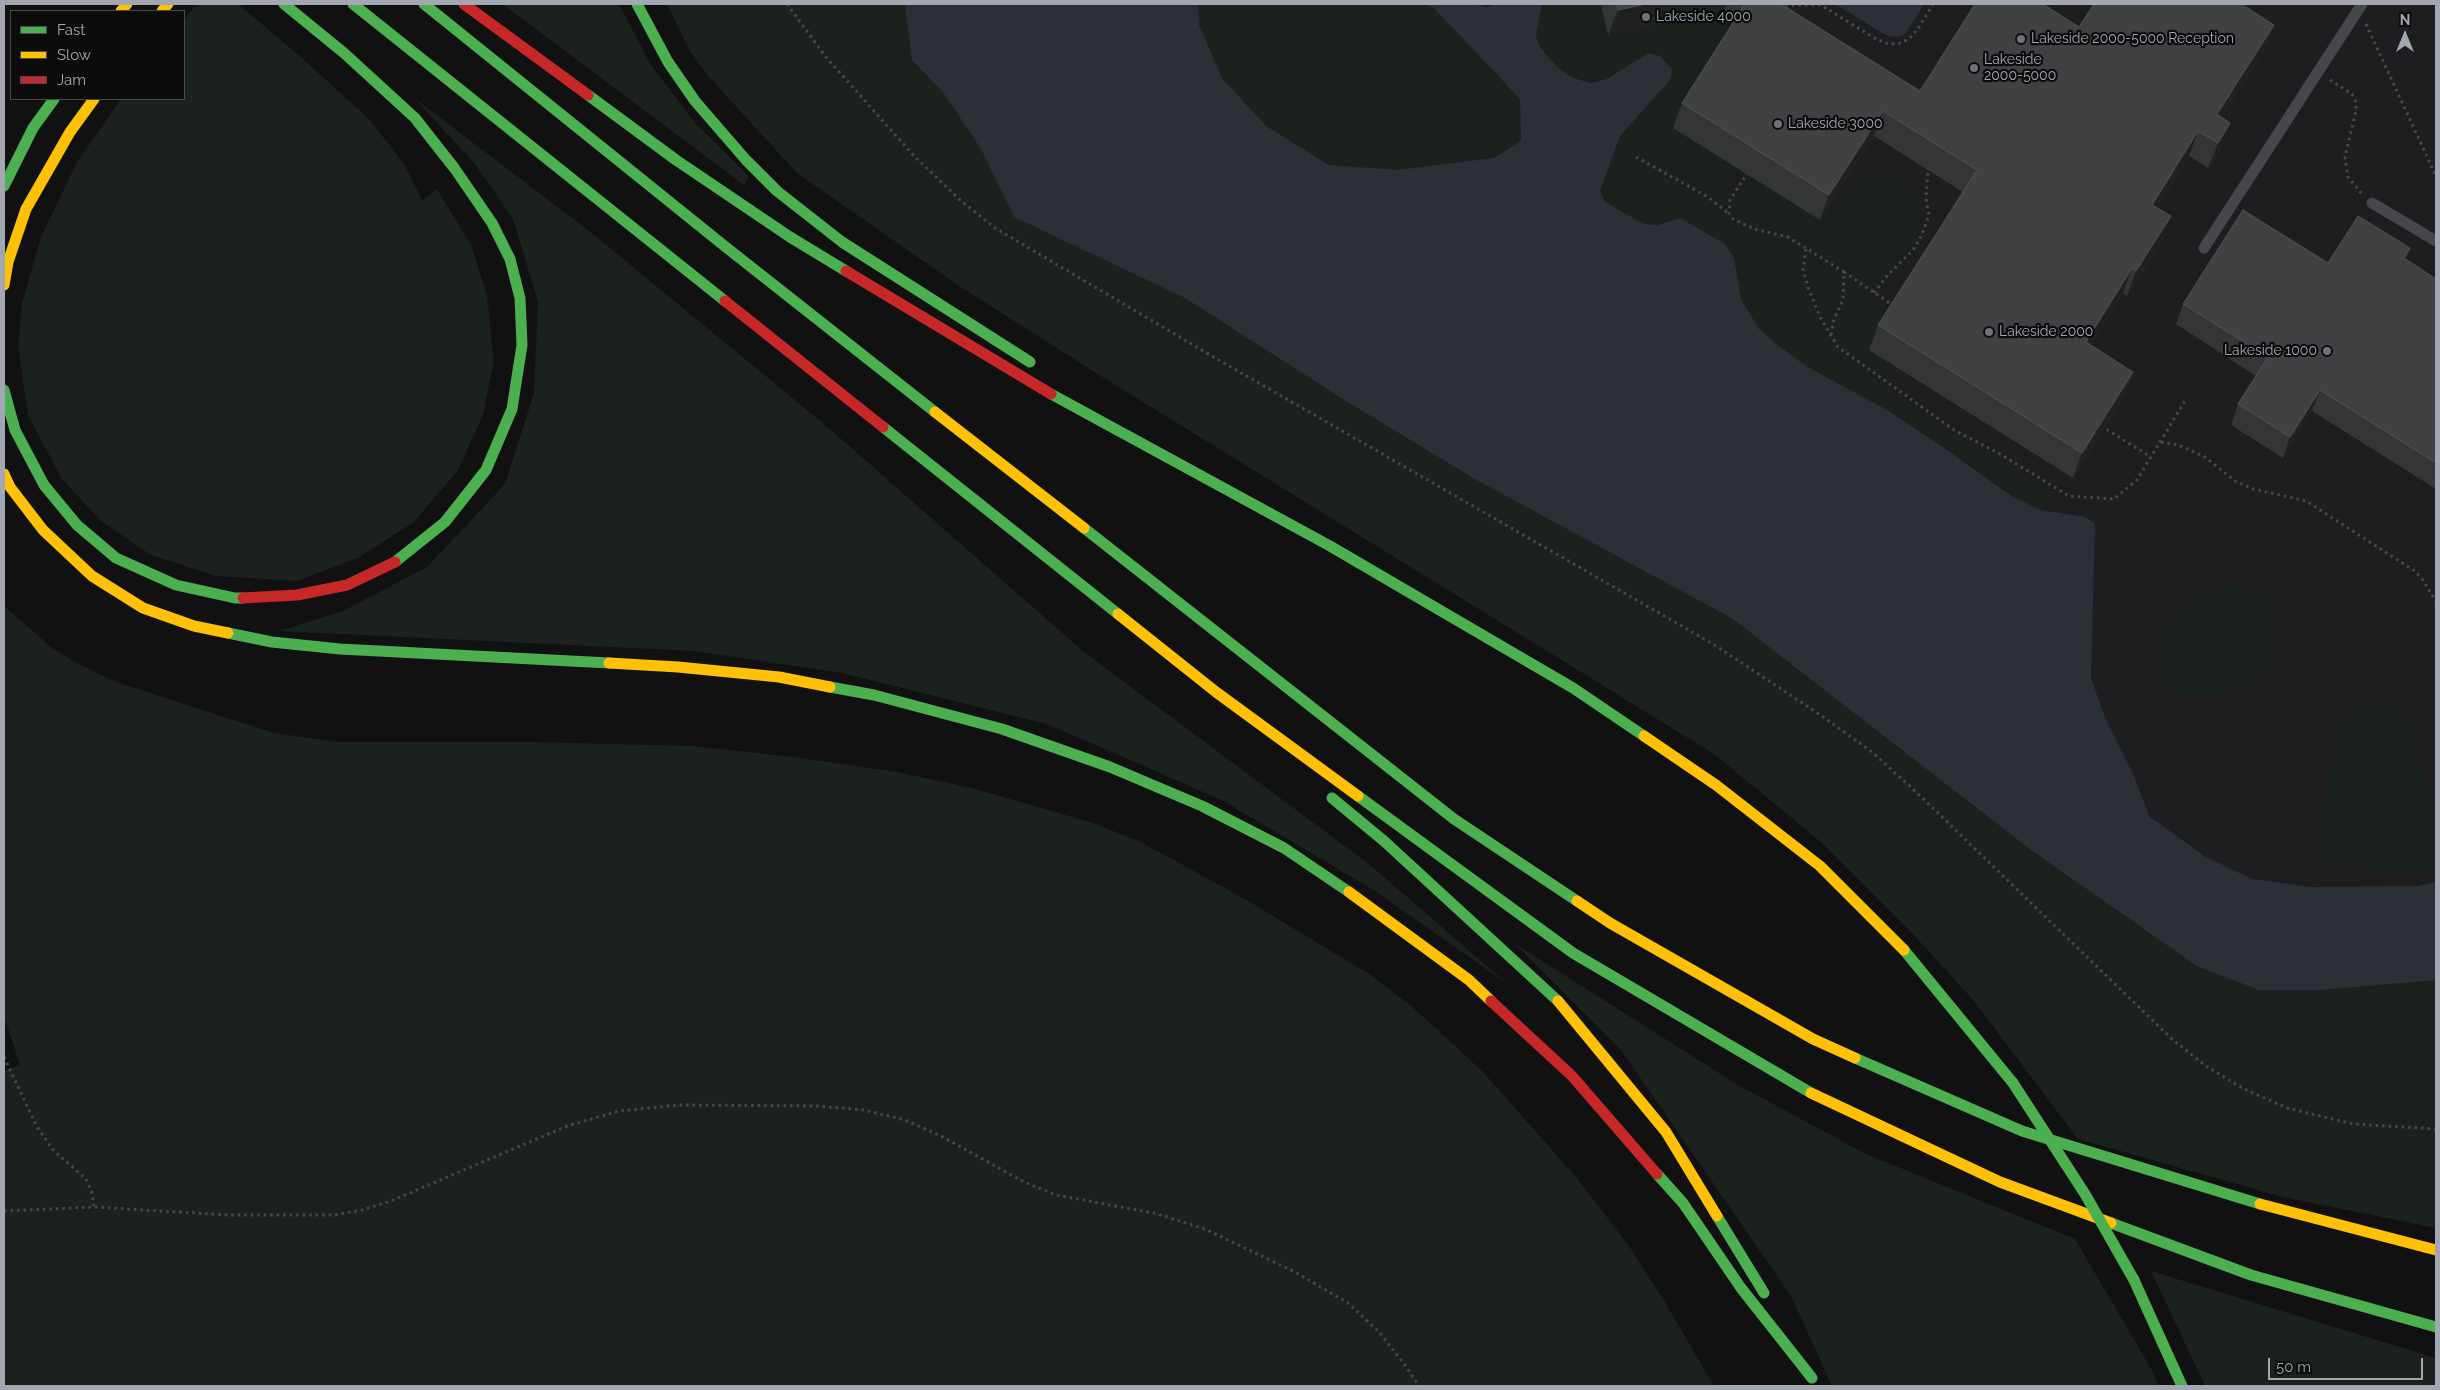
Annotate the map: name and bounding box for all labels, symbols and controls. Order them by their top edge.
place label: Lakeside 4000 [1656,9,1751,25]
legend [10,10,185,100]
north arrow [2380,10,2430,60]
marker: Lakeside 4000 [1640,11,1652,23]
text: N [2400,12,2410,28]
text: Fast [57,21,85,39]
place label: Lakeside 2000-5000 Reception [2031,31,2234,47]
marker: Lakeside 2000-5000 Reception [2015,33,2027,45]
text: Slow [57,46,91,64]
place label: Lakeside 2000-5000 [1984,52,2056,84]
marker: Lakeside 2000-5000 [1968,62,1980,74]
text: Jam [57,71,86,89]
place label: Lakeside 3000 [1788,116,1883,132]
marker: Lakeside 3000 [1772,118,1784,130]
place label: Lakeside 2000 [1999,324,2093,340]
marker: Lakeside 2000 [1983,326,1995,338]
place label: Lakeside 1000 [2224,343,2317,359]
marker: Lakeside 1000 [2321,345,2333,357]
scale bar [2270,1348,2425,1380]
text: 50 m [2276,1358,2311,1376]

